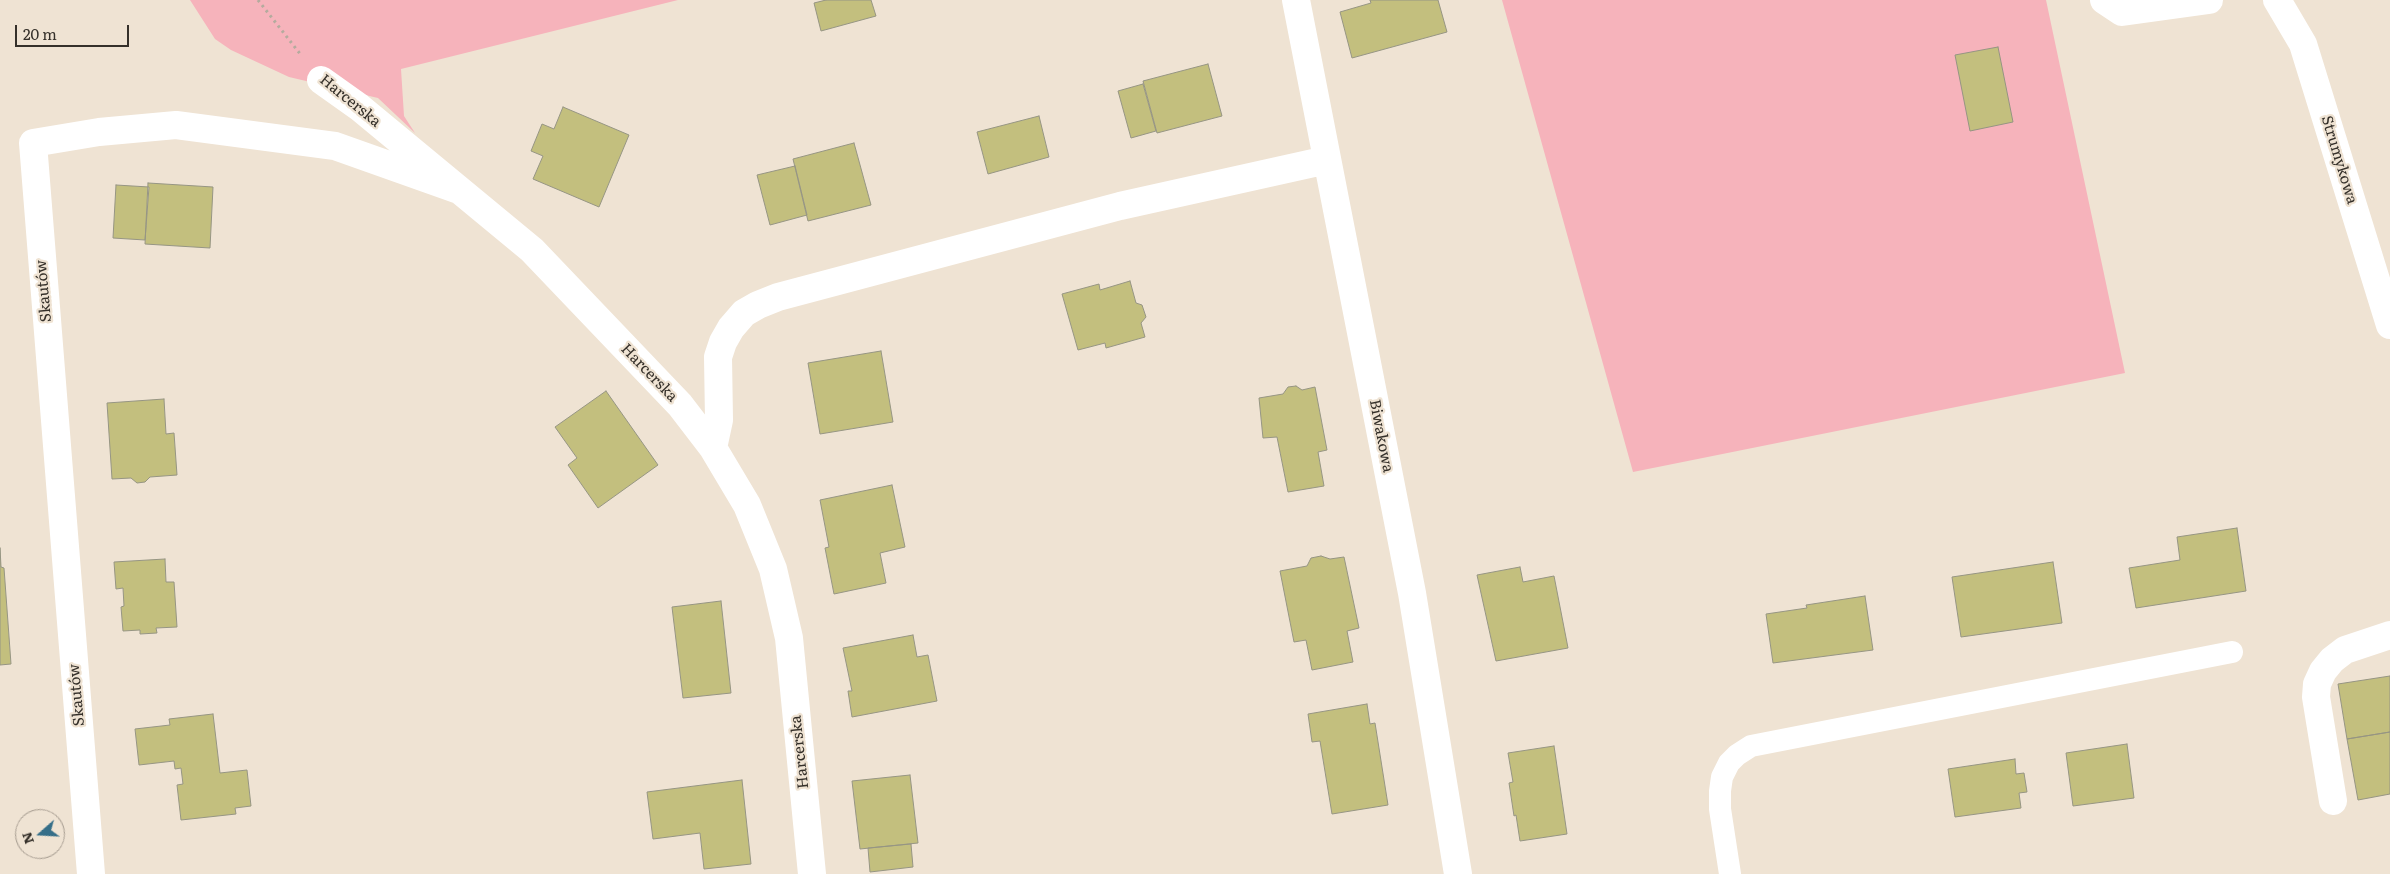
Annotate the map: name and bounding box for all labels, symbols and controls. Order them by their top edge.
scale bar [18,15,131,47]
text: 20 m [23,22,57,45]
street label: Harcerska [316,71,384,131]
street label: Strumykowa [2317,114,2361,206]
street label: Skautów [32,259,56,323]
street label: Harcerska [617,340,681,406]
street label: Biwakowa [1365,398,1397,474]
street label: Skautów [65,663,89,727]
street label: Harcerska [787,714,813,790]
north arrow [15,809,65,859]
text: N [15,830,38,847]

